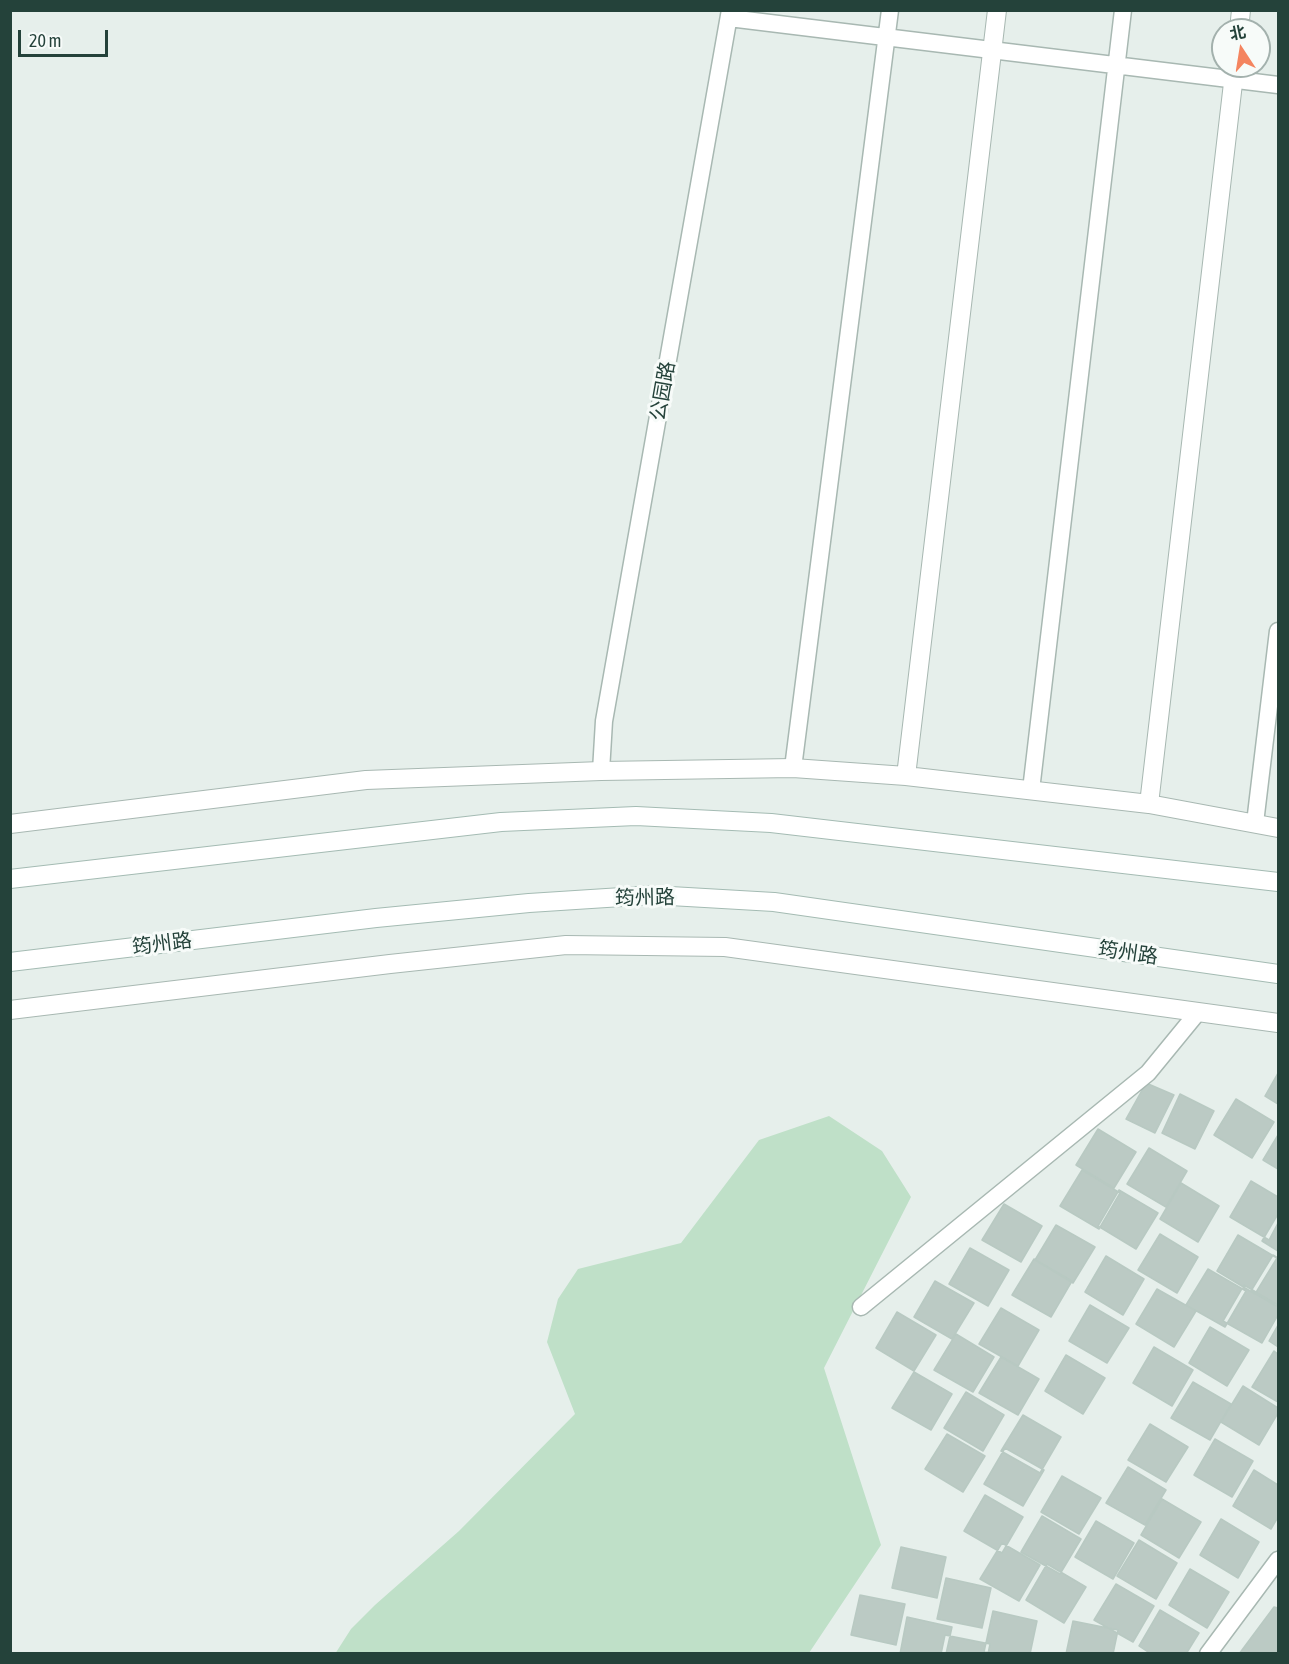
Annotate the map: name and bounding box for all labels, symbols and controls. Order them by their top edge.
scale bar [21,18,111,56]
north arrow [1211,18,1271,78]
text: 北 [1228,22,1247,43]
text: 20 m [29,30,61,51]
street label: 公园路 [646,359,680,423]
street label: 筠州路 [615,885,675,911]
street label: 筠州路 [131,928,193,960]
street label: 筠州路 [1097,937,1159,969]

